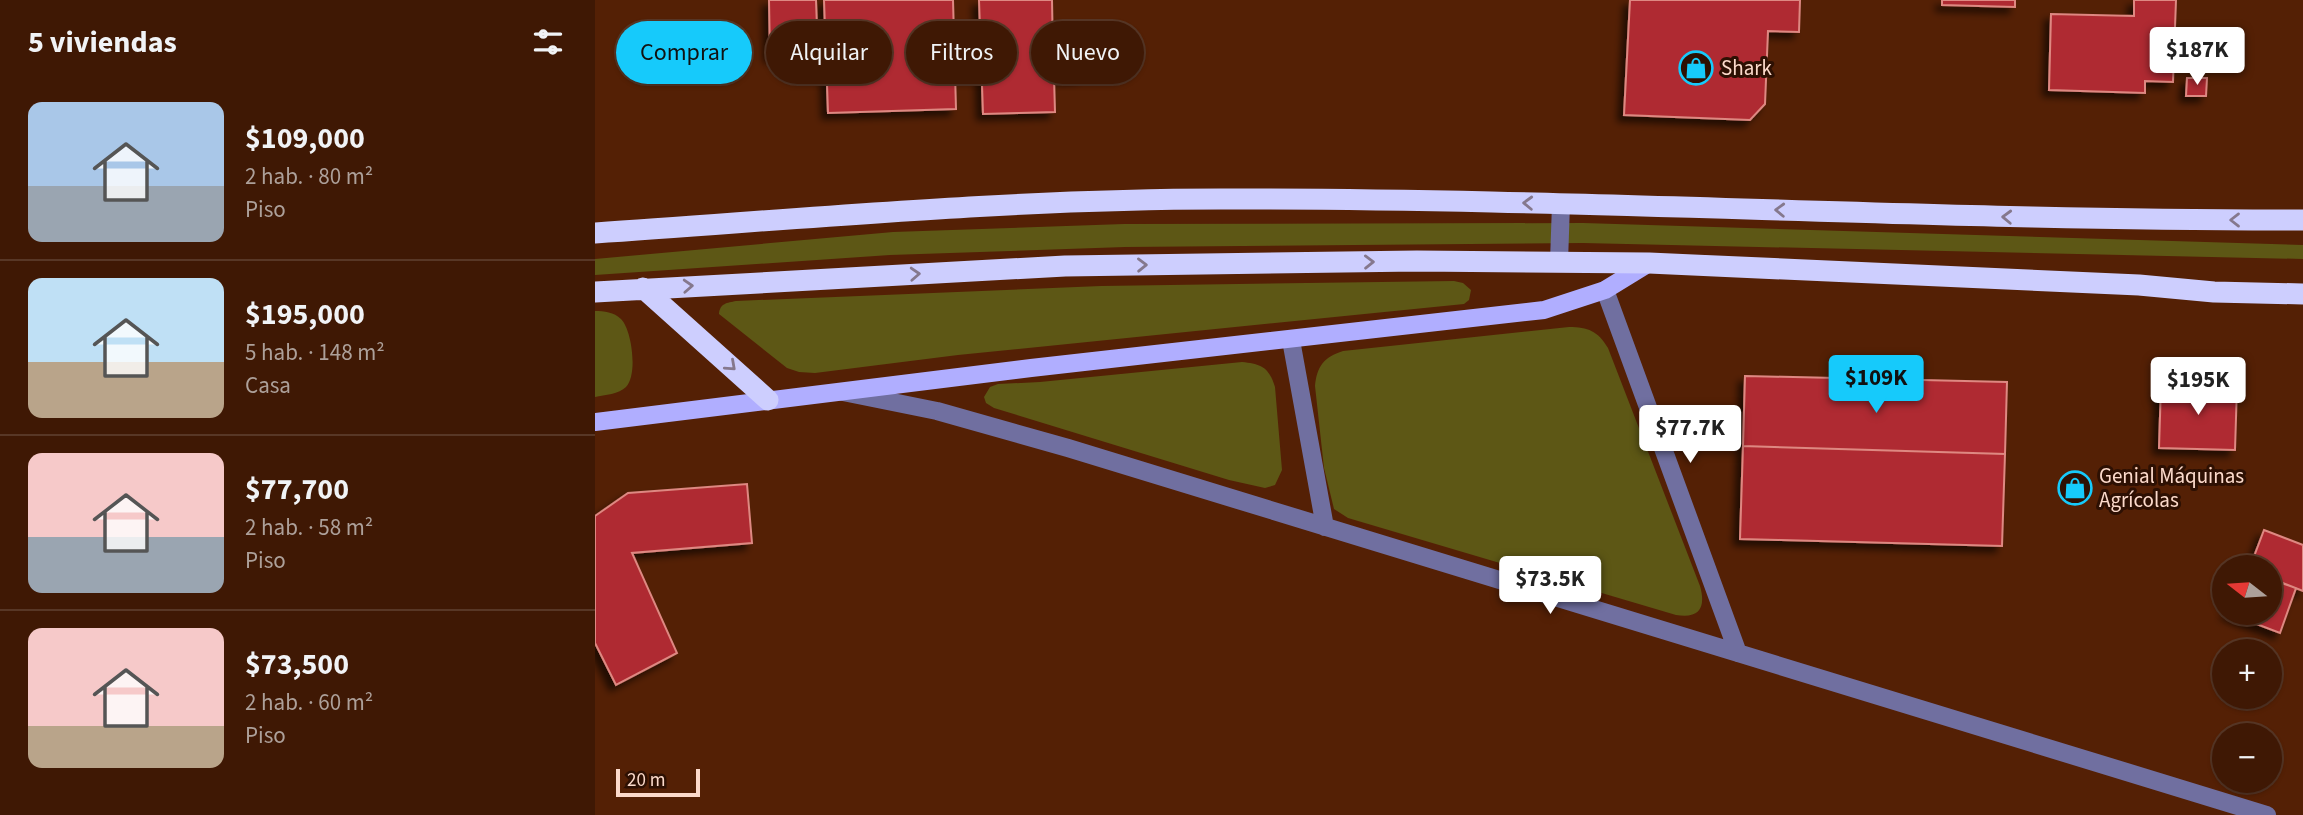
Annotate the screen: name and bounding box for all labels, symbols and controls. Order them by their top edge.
text: 5 viviendas [28,21,177,64]
chip: Comprar [616,21,752,84]
chip: Alquilar [766,21,892,84]
chip: Filtros [906,21,1017,84]
chip: Nuevo [1031,21,1144,84]
icon: filters [529,23,567,61]
pin: $187K [2148,28,2246,87]
text: $187K [2166,33,2228,66]
shop icon: Shark [1677,49,1715,87]
place label: Shark [1721,53,1773,83]
text: $109,000 [245,117,365,160]
icon: home [84,130,168,214]
text: 2 hab. · 80 m² [245,160,373,193]
text: Piso [245,193,286,226]
one-way arrow [1522,196,1533,211]
one-way arrow [1774,203,1785,218]
one-way arrow [2002,209,2013,224]
one-way arrow [2229,212,2240,228]
one-way arrow [1365,254,1375,270]
one-way arrow [1137,257,1148,273]
one-way arrow [909,267,920,282]
one-way arrow [682,279,693,294]
text: $195,000 [245,293,365,336]
icon: home [84,306,168,390]
text: 5 hab. · 148 m² [245,336,385,369]
pin: $109K [1827,356,1925,415]
one-way arrow [723,358,736,371]
pin: $195K [2149,358,2247,417]
text: $109K [1845,361,1907,394]
text: $195K [2167,363,2229,396]
text: Casa [245,369,291,402]
pin: $77.7K [1633,406,1747,465]
text: $77.7K [1655,411,1725,444]
place label: Genial Máquinas Agrícolas [2099,461,2244,515]
text: $77,700 [245,468,349,511]
shop icon: Genial Máquinas Agrícolas [2056,469,2094,507]
icon: home [84,481,168,565]
text: 2 hab. · 58 m² [245,511,373,544]
text: Piso [245,544,286,577]
north arrow [2212,555,2282,625]
map controls [2212,555,2282,793]
pin: $73.5K [1493,556,1607,616]
text: $73.5K [1515,562,1585,595]
button: + [2212,639,2282,709]
text: $73,500 [245,643,349,686]
icon: home [84,656,168,740]
text: 2 hab. · 60 m² [245,686,373,719]
text: Piso [245,719,286,752]
button: − [2212,723,2282,793]
scale bar [616,766,700,798]
text: 20 m [627,767,665,794]

